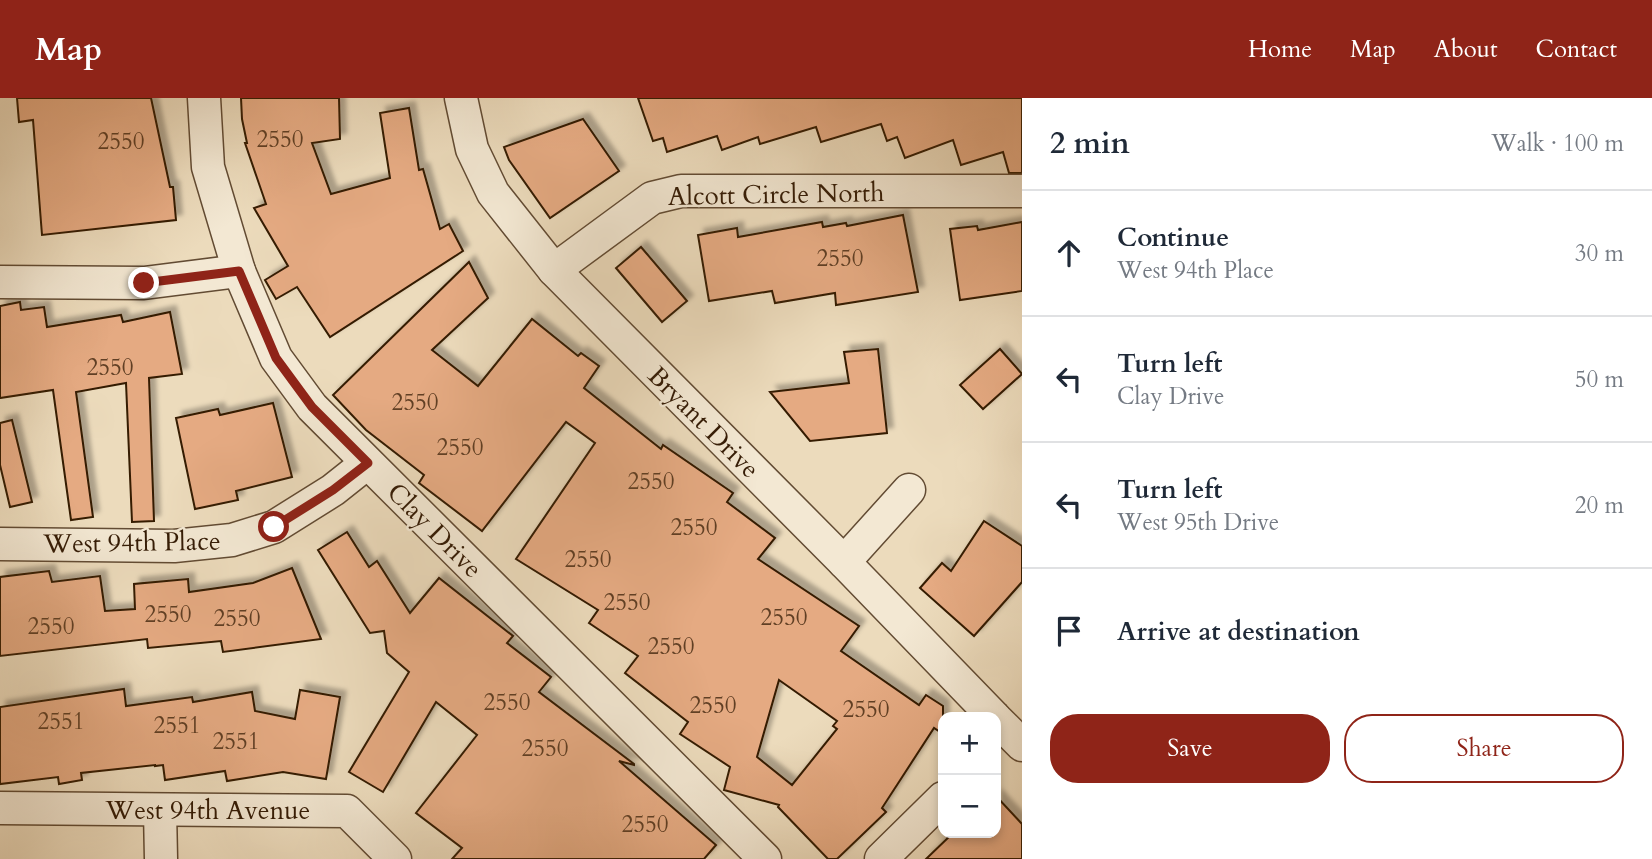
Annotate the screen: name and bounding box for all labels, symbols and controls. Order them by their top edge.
text: Map [35,27,102,72]
text: Home [1248,33,1312,66]
text: Map [1350,33,1396,66]
text: About [1434,33,1498,66]
text: Contact [1536,33,1617,66]
text: 2 min [1050,123,1130,164]
house number: 2550 [256,124,304,155]
house number: 2550 [97,126,145,157]
text: Walk · 100 m [1491,128,1624,159]
street label: Alcott Circle North [667,175,885,214]
text: Continue [1117,220,1229,255]
icon: ahead [1050,234,1088,272]
text: 30 m [1575,238,1624,269]
house number: 2550 [816,243,864,274]
text: West 94th Place [1117,255,1274,286]
route end [128,267,159,298]
text: Turn left [1117,346,1222,381]
house number: 2550 [86,352,134,383]
street label: Bryant Drive [640,359,767,486]
icon: left [1050,360,1088,398]
text: 50 m [1575,364,1624,395]
text: Clay Drive [1117,381,1224,412]
house number: 2550 [391,387,439,418]
house number: 2550 [436,432,484,463]
house number: 2550 [627,466,675,497]
text: Turn left [1117,472,1222,507]
street label: Clay Drive [379,475,490,586]
icon: left [1050,486,1088,524]
text: 20 m [1575,490,1624,521]
text: West 95th Drive [1117,507,1279,538]
route start [258,511,289,542]
house number: 2550 [670,512,718,543]
street label: West 94th Place [42,523,221,562]
house number: 2550 [564,544,612,575]
house number: 2550 [603,587,651,618]
house number: 2550 [144,599,192,630]
house number: 2550 [760,602,808,633]
house number: 2550 [213,603,261,634]
house number: 2550 [27,611,75,642]
icon: arrive [1050,612,1088,650]
text: Arrive at destination [1117,614,1360,649]
house number: 2550 [647,631,695,662]
house number: 2550 [483,687,531,718]
house number: 2550 [689,690,737,721]
house number: 2550 [842,694,890,725]
house number: 2551 [37,706,85,737]
house number: 2551 [153,710,201,741]
map controls [938,712,1001,838]
button: + [938,712,1001,775]
button: Save [1050,714,1330,783]
button: Share [1344,714,1624,783]
house number: 2551 [212,726,260,757]
house number: 2550 [521,733,569,764]
button: − [938,775,1001,838]
street label: West 94th Avenue [105,793,310,828]
house number: 2550 [621,809,669,840]

